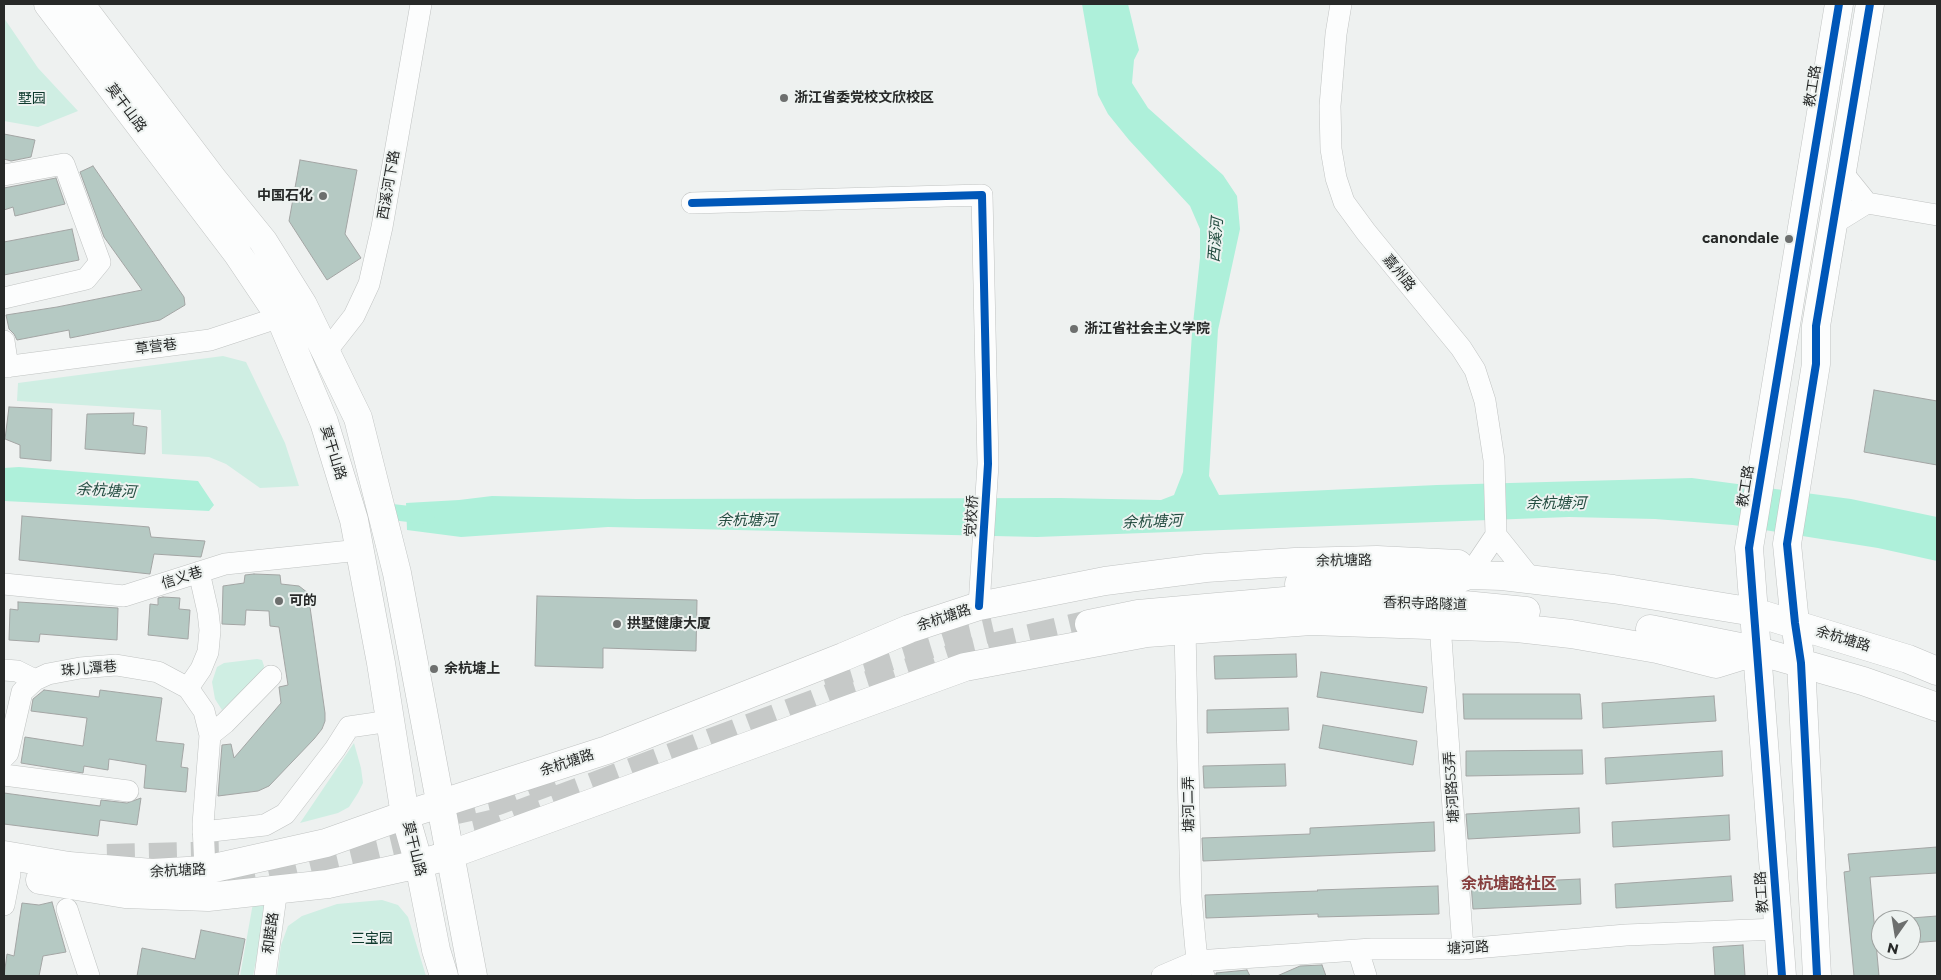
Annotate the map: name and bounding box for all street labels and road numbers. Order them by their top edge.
street label: 教工路 [1801,64,1825,108]
street label: 莫干山路 [102,81,150,135]
street label: 西溪河下路 [375,149,403,221]
street label: 嘉州路 [1379,251,1419,295]
street label: 草营巷 [134,336,178,358]
street label: 莫干山路 [317,424,349,482]
street label: 教工路 [1734,464,1758,508]
street label: 党校桥 [962,494,982,538]
street label: 余杭塘路 [1316,552,1372,570]
street label: 信义巷 [159,564,205,592]
street label: 香积寺路隧道 [1383,594,1467,614]
street label: 余杭塘路 [915,601,973,635]
street label: 余杭塘路 [1814,623,1872,655]
street label: 珠儿潭巷 [60,658,118,680]
street label: 余杭塘路 [538,746,596,780]
street label: 塘河路53弄 [1441,751,1463,823]
street label: 塘河二弄 [1180,776,1198,832]
street label: 莫干山路 [399,820,429,878]
street label: 余杭塘路 [150,861,206,881]
street label: 教工路 [1752,870,1772,914]
street label: 和睦路 [260,911,282,955]
street label: 塘河路 [1447,939,1489,957]

